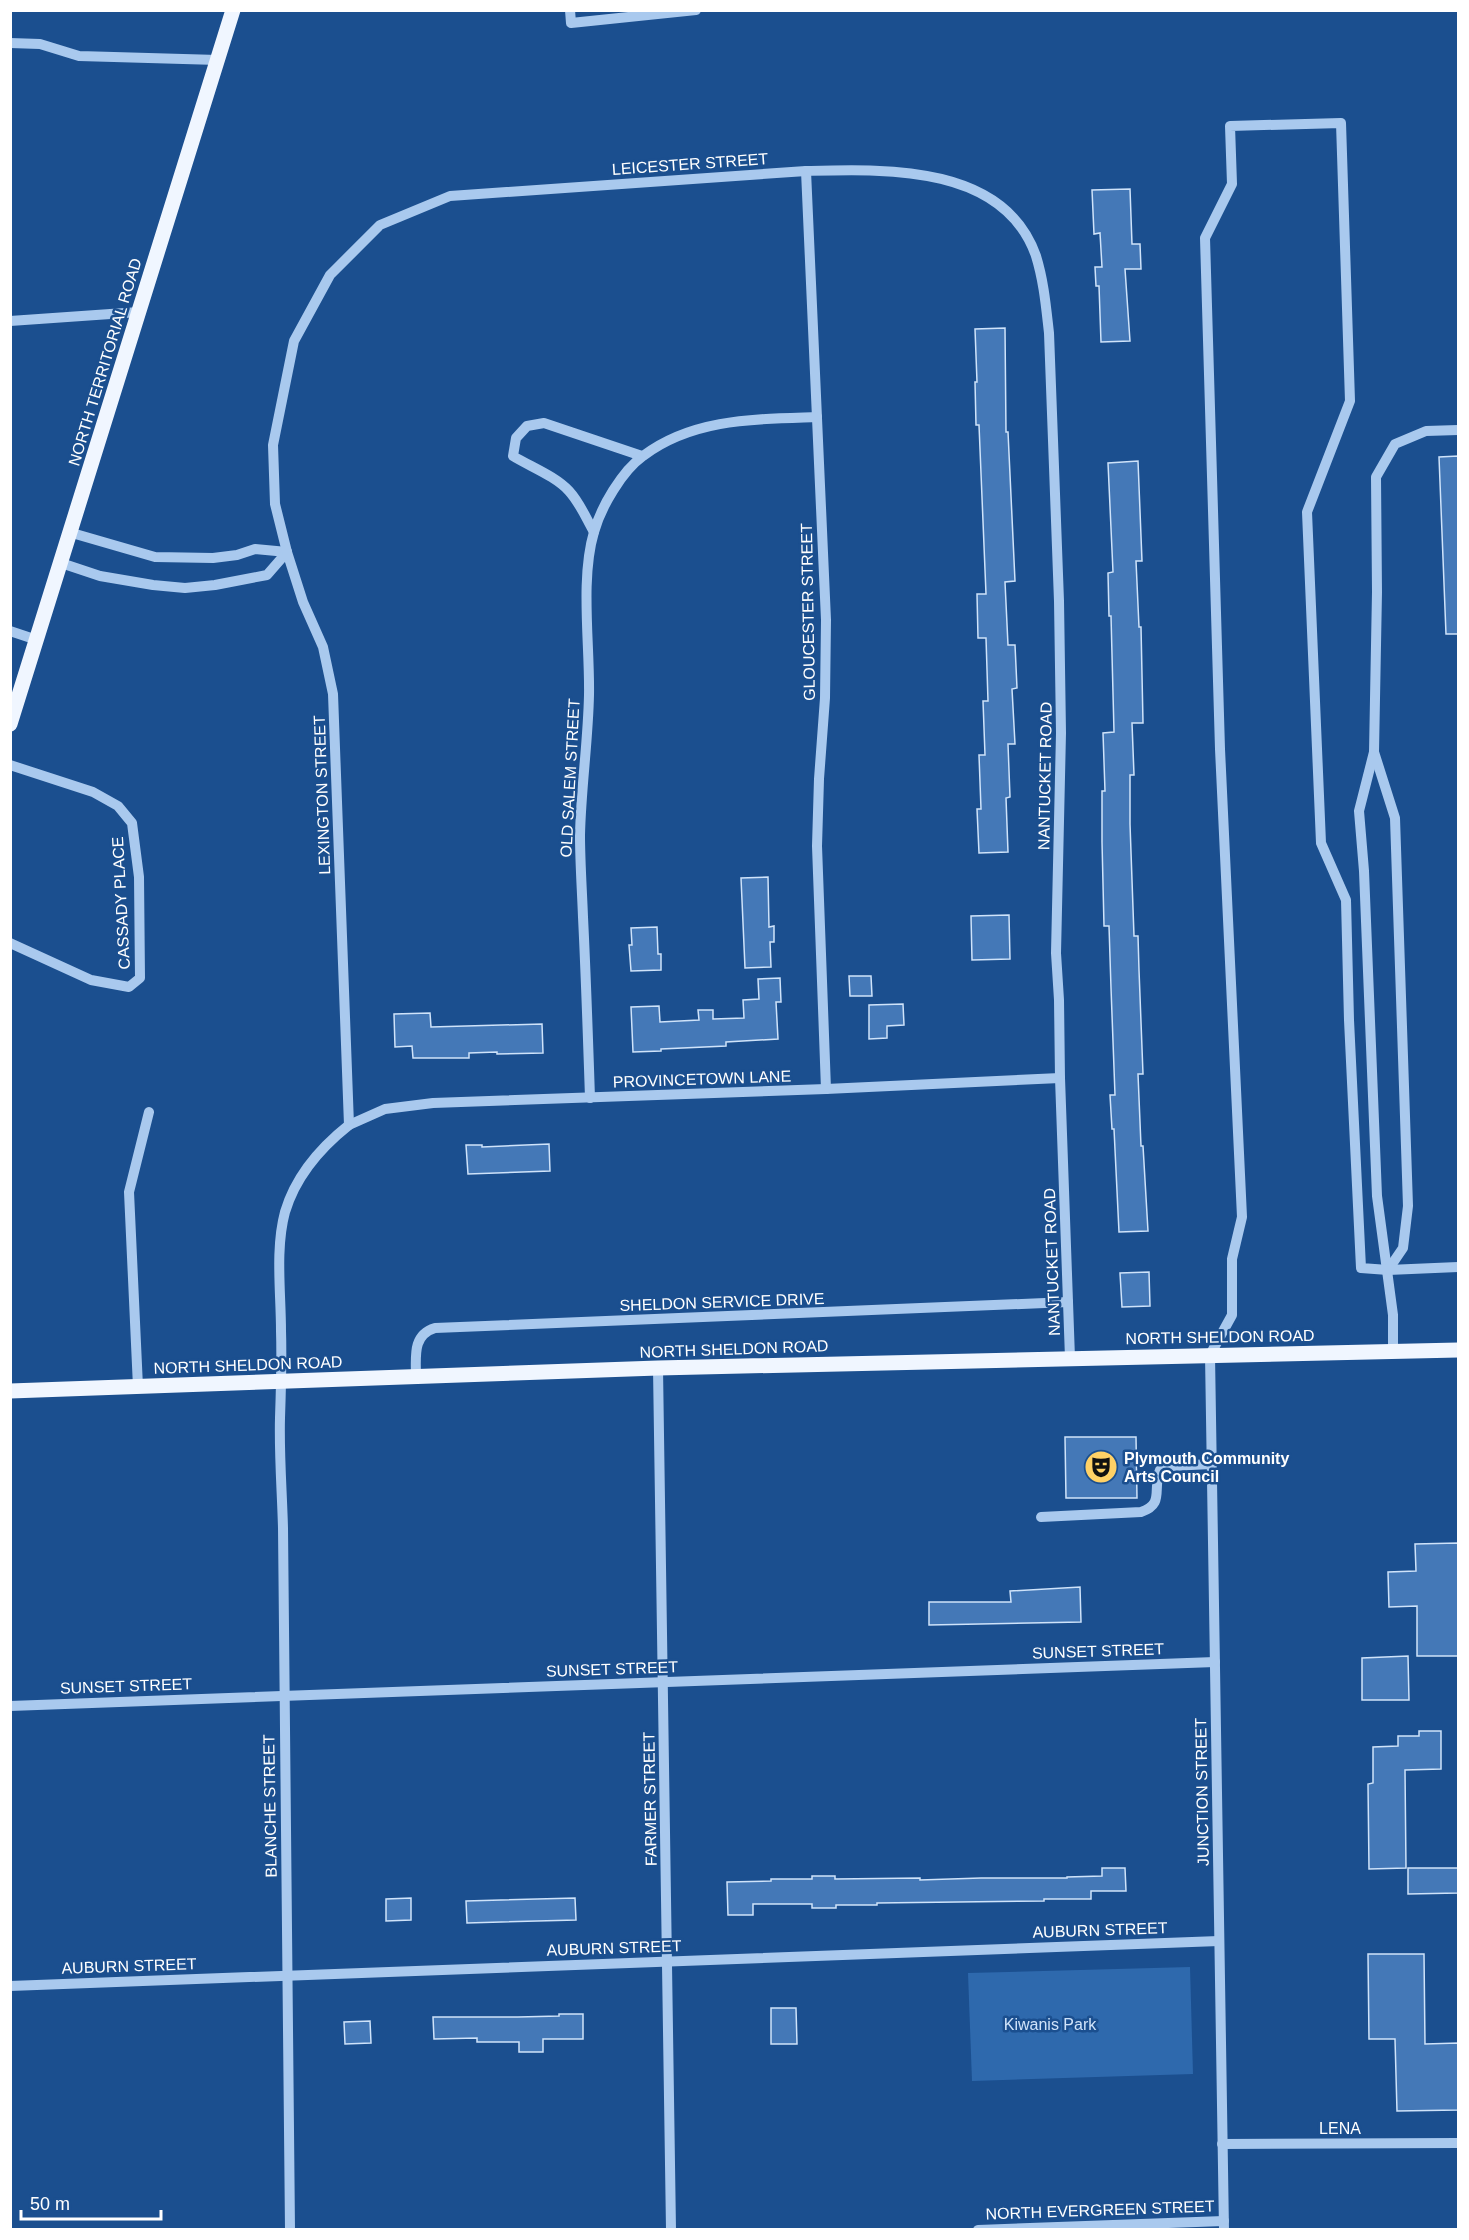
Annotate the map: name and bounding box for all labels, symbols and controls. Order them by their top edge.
street label: LEICESTER STREET [611,150,769,178]
street label: NORTH TERRITORIAL ROAD [65,256,145,468]
street label: GLOUCESTER STREET [798,523,818,701]
street label: OLD SALEM STREET [557,698,583,858]
street label: NANTUCKET ROAD [1035,702,1055,850]
street label: LEXINGTON STREET [311,715,333,875]
street label: CASSADY PLACE [109,836,133,970]
street label: PROVINCETOWN LANE [613,1067,791,1091]
street label: NANTUCKET ROAD [1041,1188,1063,1336]
street label: SHELDON SERVICE DRIVE [619,1290,825,1314]
street label: NORTH SHELDON ROAD [1125,1327,1315,1347]
street label: NORTH SHELDON ROAD [639,1337,829,1361]
street label: NORTH SHELDON ROAD [153,1353,343,1377]
theatre icon: Plymouth Community Arts Council [1083,1449,1119,1485]
place label: Plymouth Community Arts Council [1124,1450,1289,1485]
street label: SUNSET STREET [1032,1640,1165,1662]
street label: SUNSET STREET [546,1658,679,1680]
street label: SUNSET STREET [60,1675,193,1697]
street label: JUNCTION STREET [1192,1717,1212,1866]
street label: FARMER STREET [640,1732,660,1866]
street label: BLANCHE STREET [260,1734,280,1878]
street label: AUBURN STREET [1032,1919,1168,1941]
street label: AUBURN STREET [546,1937,682,1959]
street label: AUBURN STREET [61,1955,197,1977]
park label: Kiwanis Park [1004,2016,1097,2033]
street label: LENA [1319,2120,1361,2137]
scale bar [21,2183,160,2221]
text: 50 m [30,2194,70,2214]
street label: NORTH EVERGREEN STREET [985,2198,1215,2222]

